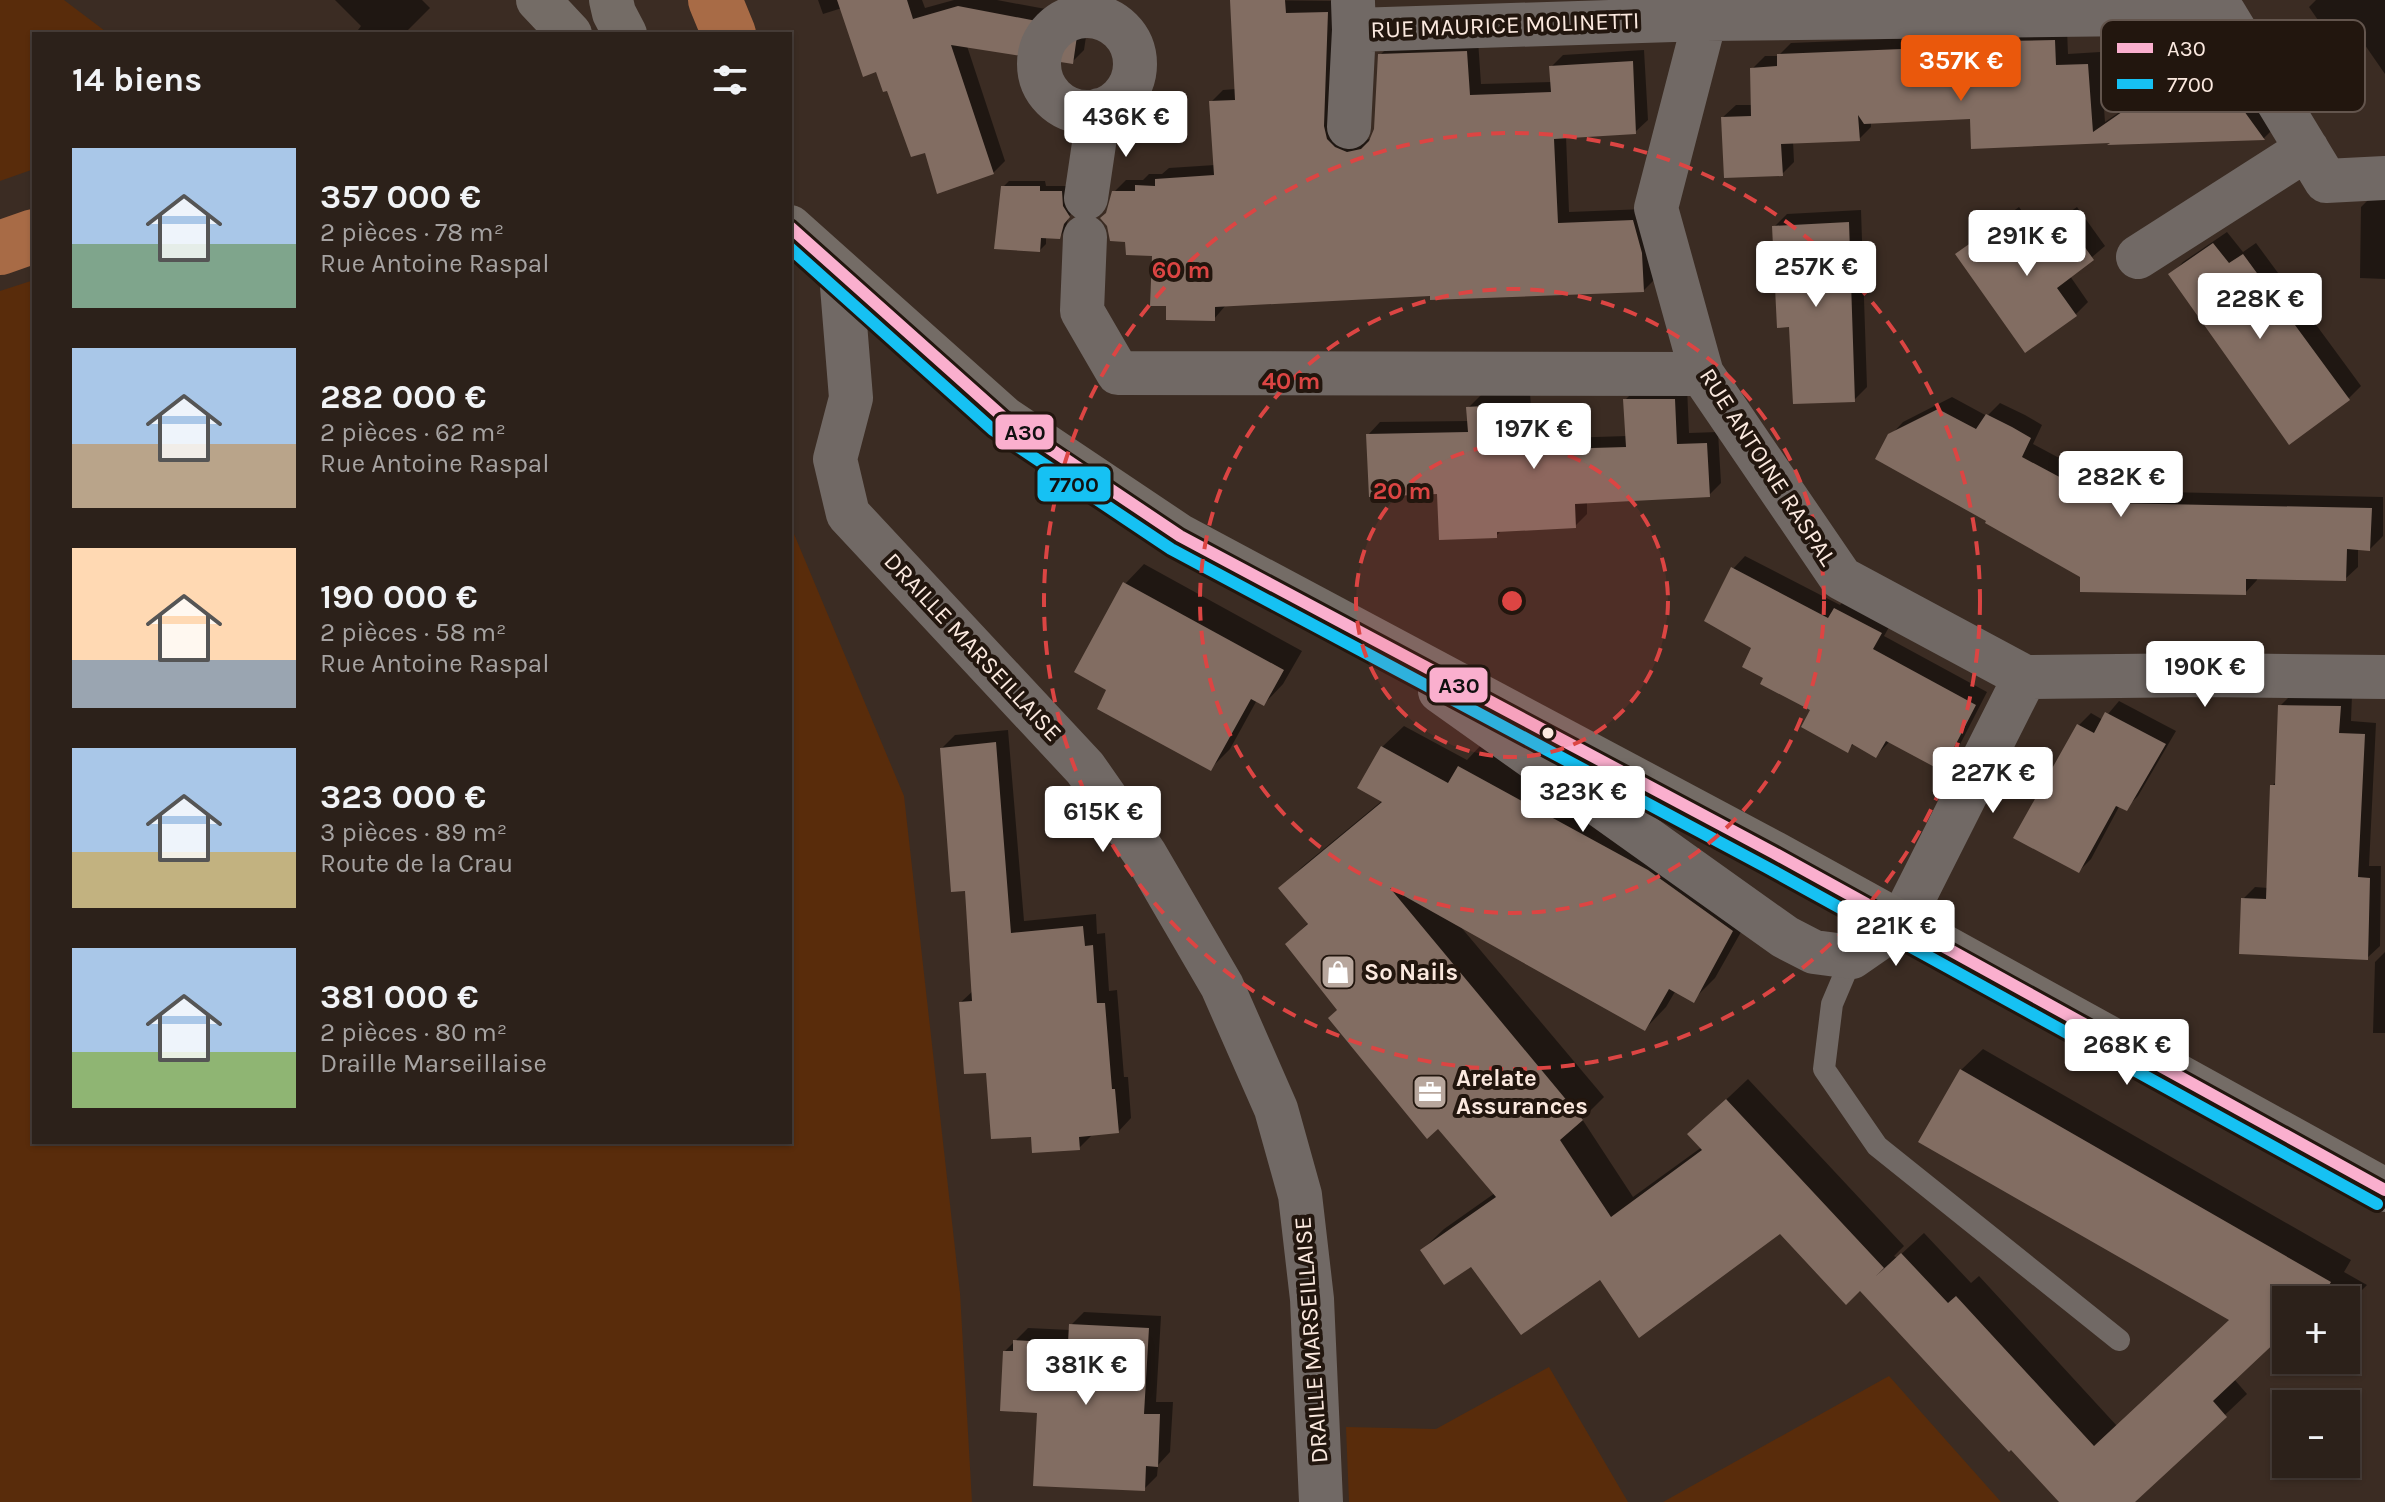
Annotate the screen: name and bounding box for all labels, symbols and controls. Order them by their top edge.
street label: RUE MAURICE MOLINETTI [1370,6,1640,44]
legend [2101,20,2365,112]
pin: 357K € [1896,35,2026,103]
text: A30 [2167,36,2206,62]
text: 357K € [1919,45,2003,76]
icon: filters [708,58,752,102]
text: 14 biens [72,60,202,100]
text: 7700 [2167,72,2214,98]
pin: 436K € [1061,91,1191,159]
text: 436K € [1082,101,1170,132]
text: 357 000 € [320,177,481,217]
icon: home [136,180,232,276]
pin: 291K € [1962,210,2092,278]
text: 2 pièces · 78 m² [320,217,504,248]
text: 291K € [1987,220,2067,251]
pin: 257K € [1751,241,1881,309]
text: Rue Antoine Raspal [320,248,549,279]
text: 257K € [1774,251,1858,282]
text: 60 m [1152,256,1210,284]
pin: 228K € [2195,273,2325,341]
text: 228K € [2216,283,2304,314]
street label: RUE ANTOINE RASPAL [1694,363,1843,572]
text: 40 m [1262,367,1320,395]
text: 282 000 € [320,377,486,417]
icon: home [136,380,232,476]
pin: 197K € [1469,403,1599,471]
line badge: A30 [994,413,1055,451]
text: 197K € [1495,413,1573,444]
text: 2 pièces · 62 m² [320,417,506,448]
text: A30 [1004,420,1046,446]
text: Rue Antoine Raspal [320,448,549,479]
pin: 282K € [2056,451,2186,519]
text: 282K € [2077,461,2165,492]
line badge: 7700 [1036,465,1112,503]
text: 7700 [1049,472,1099,498]
text: 20 m [1373,477,1431,505]
street label: DRAILLE MARSEILLAISE [878,547,1068,747]
text: 190 000 € [320,577,478,617]
icon: home [136,580,232,676]
centre of rings [1498,587,1526,615]
text: 2 pièces · 58 m² [320,617,507,648]
pin: 190K € [2140,641,2270,709]
text: Rue Antoine Raspal [320,648,549,679]
text: 190K € [2164,651,2246,682]
line badge: A30 [1428,666,1489,704]
text: A30 [1438,673,1480,699]
unlabelled marker [1540,725,1556,741]
pin: 227K € [1928,747,2058,815]
text: 227K € [1951,757,2035,788]
pin: 323K € [1518,766,1648,834]
text: 323K € [1539,776,1627,807]
text: 323 000 € [320,777,486,817]
icon: home [136,780,232,876]
pin: 615K € [1038,786,1168,854]
text: 615K € [1063,796,1143,827]
text: 3 pièces · 89 m² [320,817,507,848]
text: Route de la Crau [320,848,513,879]
pin: 221K € [1831,900,1961,968]
text: 221K € [1856,910,1936,941]
shop icon: So Nails [1319,953,1357,991]
place label: So Nails [1364,958,1458,986]
text: 381 000 € [320,977,479,1017]
icon: home [136,980,232,1076]
text: 2 pièces · 80 m² [320,1017,507,1048]
pin: 268K € [2062,1019,2192,1087]
text: 268K € [2083,1029,2171,1060]
text: Draille Marseillaise [320,1048,547,1079]
place label: Arelate Assurances [1456,1064,1588,1120]
office icon: Arelate Assurances [1411,1073,1449,1111]
street label: DRAILLE MARSEILLAISE [1288,1216,1334,1464]
map controls [2272,1286,2360,1478]
button: + [2272,1286,2360,1374]
pin: 381K € [1021,1339,1151,1407]
text: 381K € [1045,1349,1127,1380]
button: − [2272,1390,2360,1478]

